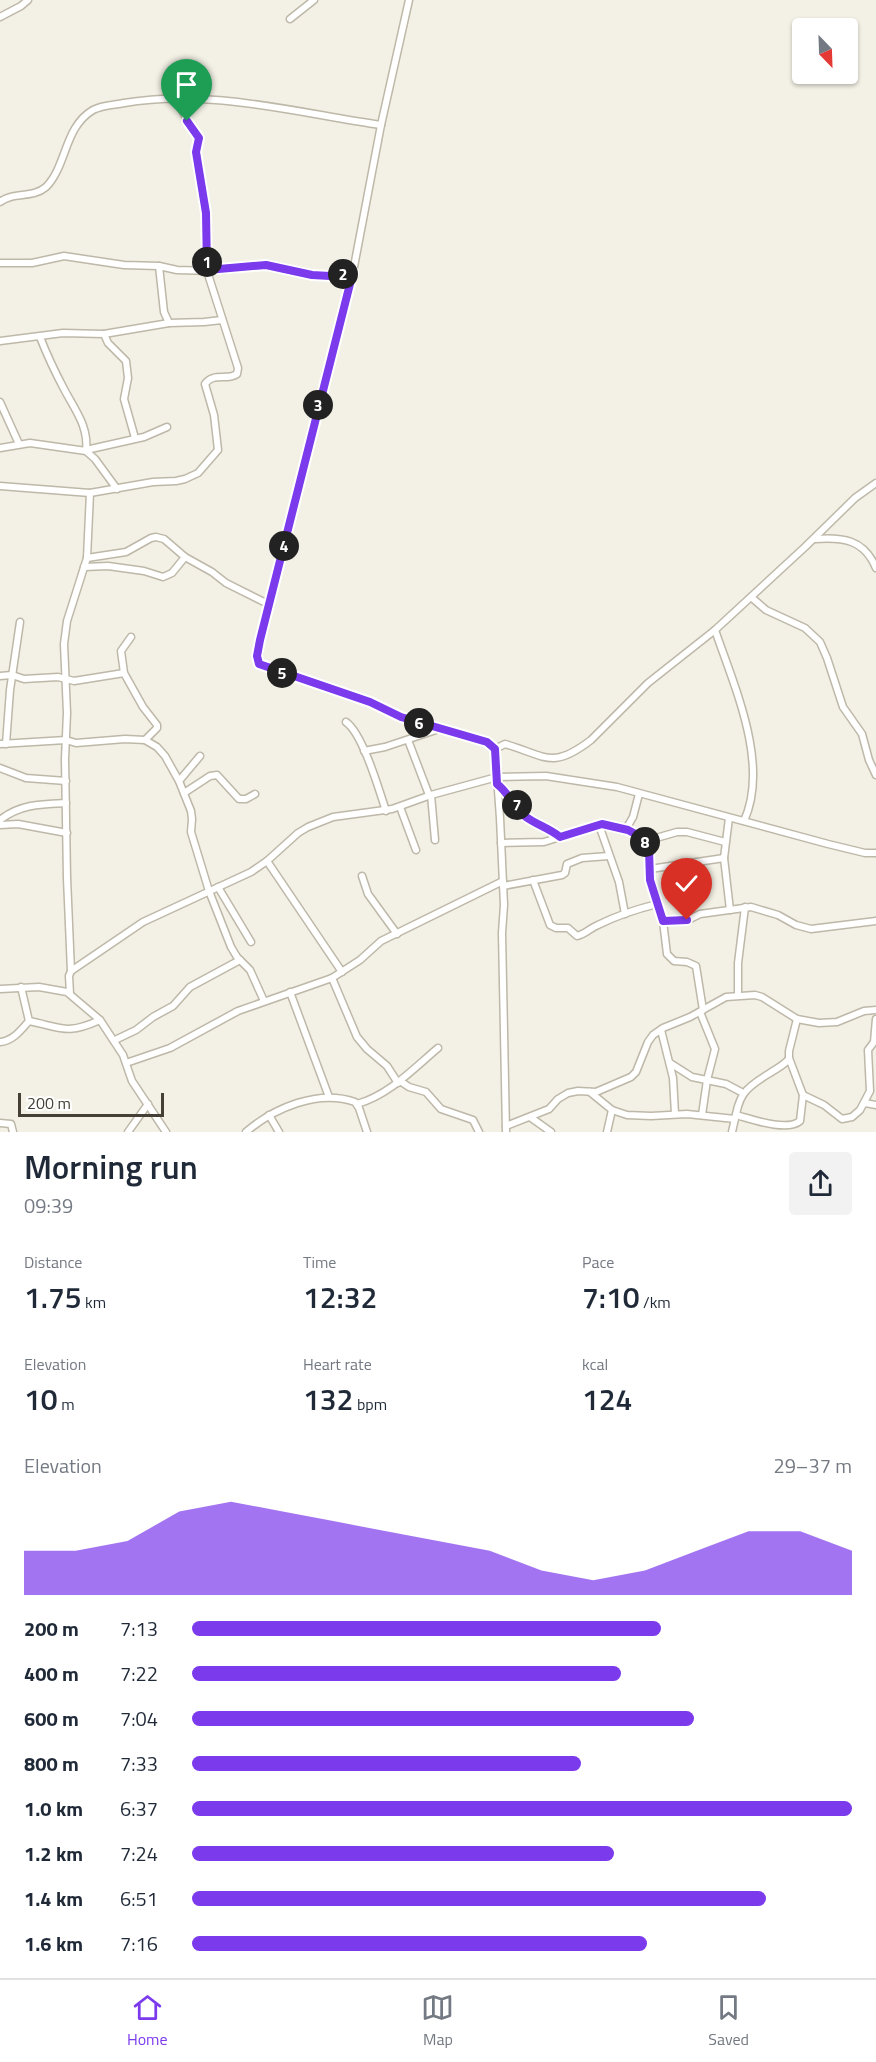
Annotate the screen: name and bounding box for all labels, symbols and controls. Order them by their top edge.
north arrow [792,18,858,84]
map controls [792,18,858,84]
pin [161,59,212,121]
icon: arrive [170,68,203,101]
pin: 1 [192,247,222,277]
text: 1 [203,250,211,274]
pin: 2 [328,259,358,289]
text: 2 [339,262,347,286]
pin: 3 [303,390,333,420]
text: 3 [314,393,322,417]
pin: 4 [269,531,299,561]
text: 4 [280,534,288,558]
pin: 5 [267,658,297,688]
text: 5 [278,661,286,685]
pin: 6 [404,708,434,738]
text: 6 [415,711,423,735]
pin: 7 [502,790,532,820]
text: 7 [513,793,521,817]
pin: 8 [630,827,660,857]
text: 8 [641,830,649,854]
pin [661,858,712,920]
icon: check [670,867,703,900]
scale bar [18,1090,164,1118]
text: 200 m [27,1091,71,1115]
text: Morning run [24,1142,198,1192]
button: share [789,1152,852,1215]
text: 09:39 [24,1190,73,1221]
text: Distance [24,1250,82,1274]
text: Time [303,1250,336,1274]
text: Pace [582,1250,614,1274]
text: 1.75 [24,1274,82,1320]
text: 12:32 [303,1274,377,1320]
text: 7:10 [582,1274,640,1320]
text: km [82,1290,106,1314]
text: /km [640,1290,671,1314]
text: Elevation [24,1352,86,1376]
text: Heart rate [303,1352,372,1376]
text: kcal [582,1352,608,1376]
text: 10 [24,1376,58,1422]
text: 132 [303,1376,353,1422]
text: 124 [582,1376,632,1422]
text: m [58,1392,75,1416]
text: bpm [353,1392,387,1416]
text: Elevation [24,1450,102,1481]
text: 29–37 m [773,1450,852,1481]
text: 200 m [24,1613,79,1644]
text: 7:13 [120,1613,158,1644]
text: 400 m [24,1658,79,1689]
text: 7:22 [120,1658,158,1689]
text: 600 m [24,1703,79,1734]
text: 7:04 [120,1703,158,1734]
text: 800 m [24,1748,79,1779]
text: 7:33 [120,1748,158,1779]
text: 1.0 km [24,1793,83,1824]
text: 6:37 [120,1793,158,1824]
text: 1.2 km [24,1838,83,1869]
text: 7:24 [120,1838,158,1869]
text: 1.4 km [24,1883,83,1914]
text: 6:51 [120,1883,158,1914]
text: 1.6 km [24,1928,83,1959]
text: 7:16 [120,1928,158,1959]
tab: Home [127,1991,168,2051]
tab: Map [421,1991,454,2051]
tab: Saved [708,1991,749,2051]

